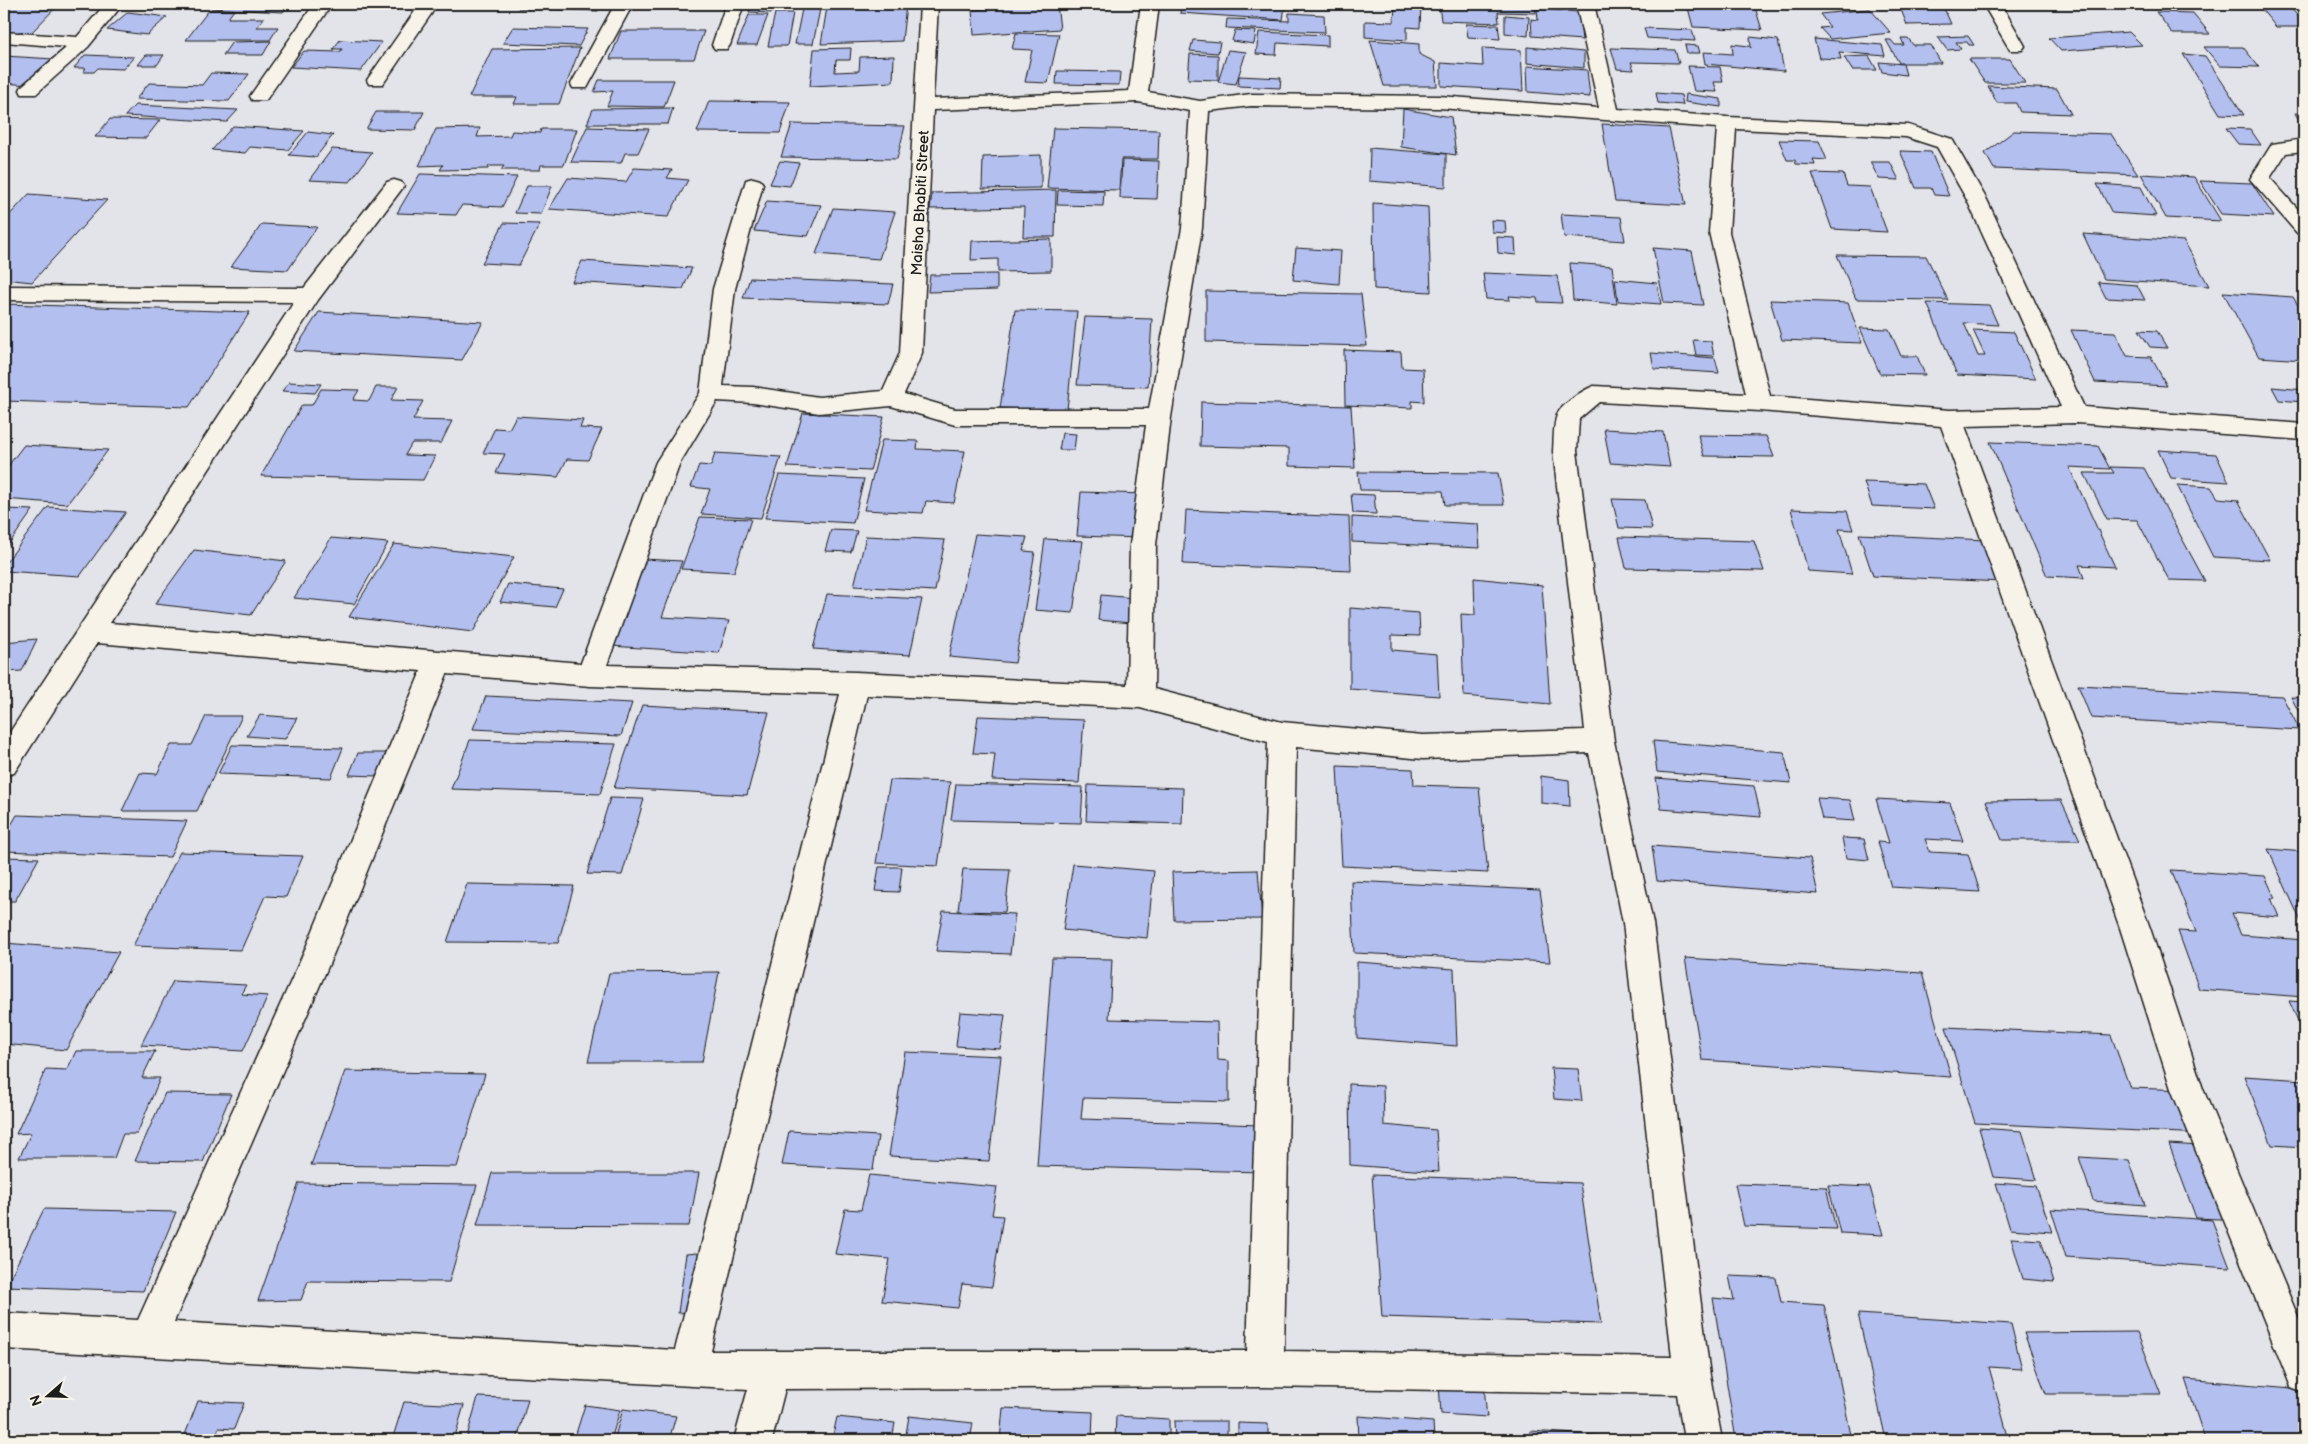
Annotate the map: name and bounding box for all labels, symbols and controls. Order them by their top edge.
street label: Maisha Bhabiti Street [907,130,934,276]
north arrow [22,1372,72,1422]
text: N [26,1392,46,1408]

